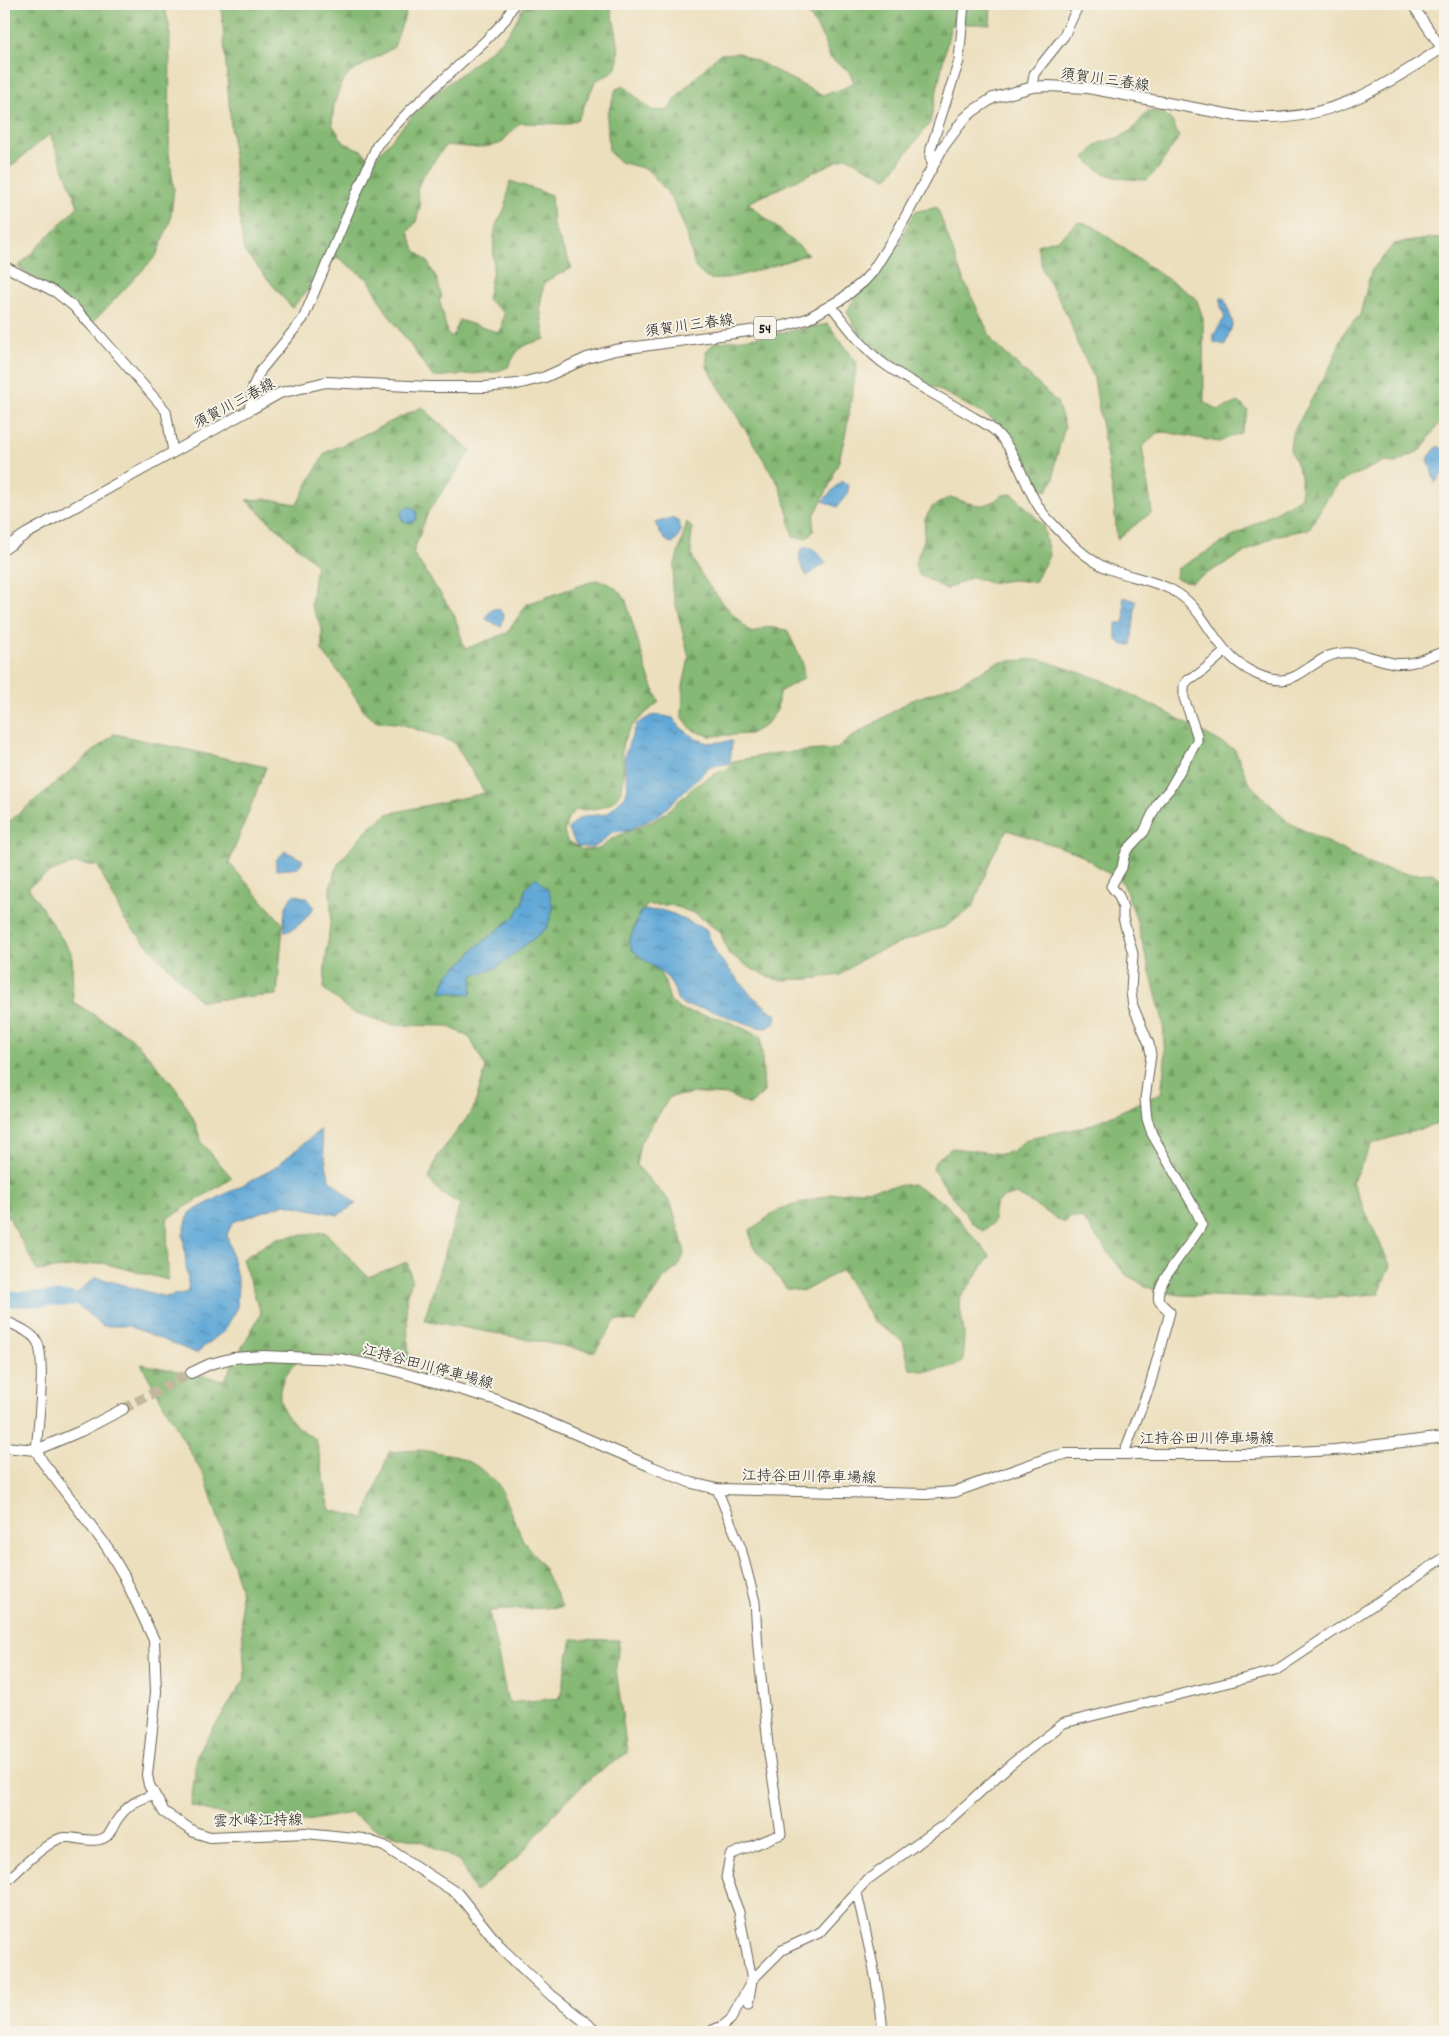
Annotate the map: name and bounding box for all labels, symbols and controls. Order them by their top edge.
street label: 須賀川三春線 [1059,64,1151,98]
street label: 須賀川三春線 [643,310,735,344]
road number: 54 [754,316,776,339]
street label: 須賀川三春線 [190,374,280,436]
street label: 江持谷田川停車場線 [359,1340,496,1396]
street label: 江持谷田川停車場線 [1139,1429,1275,1451]
street label: 江持谷田川停車場線 [741,1466,877,1490]
street label: 雲水峰江持線 [213,1810,303,1834]

